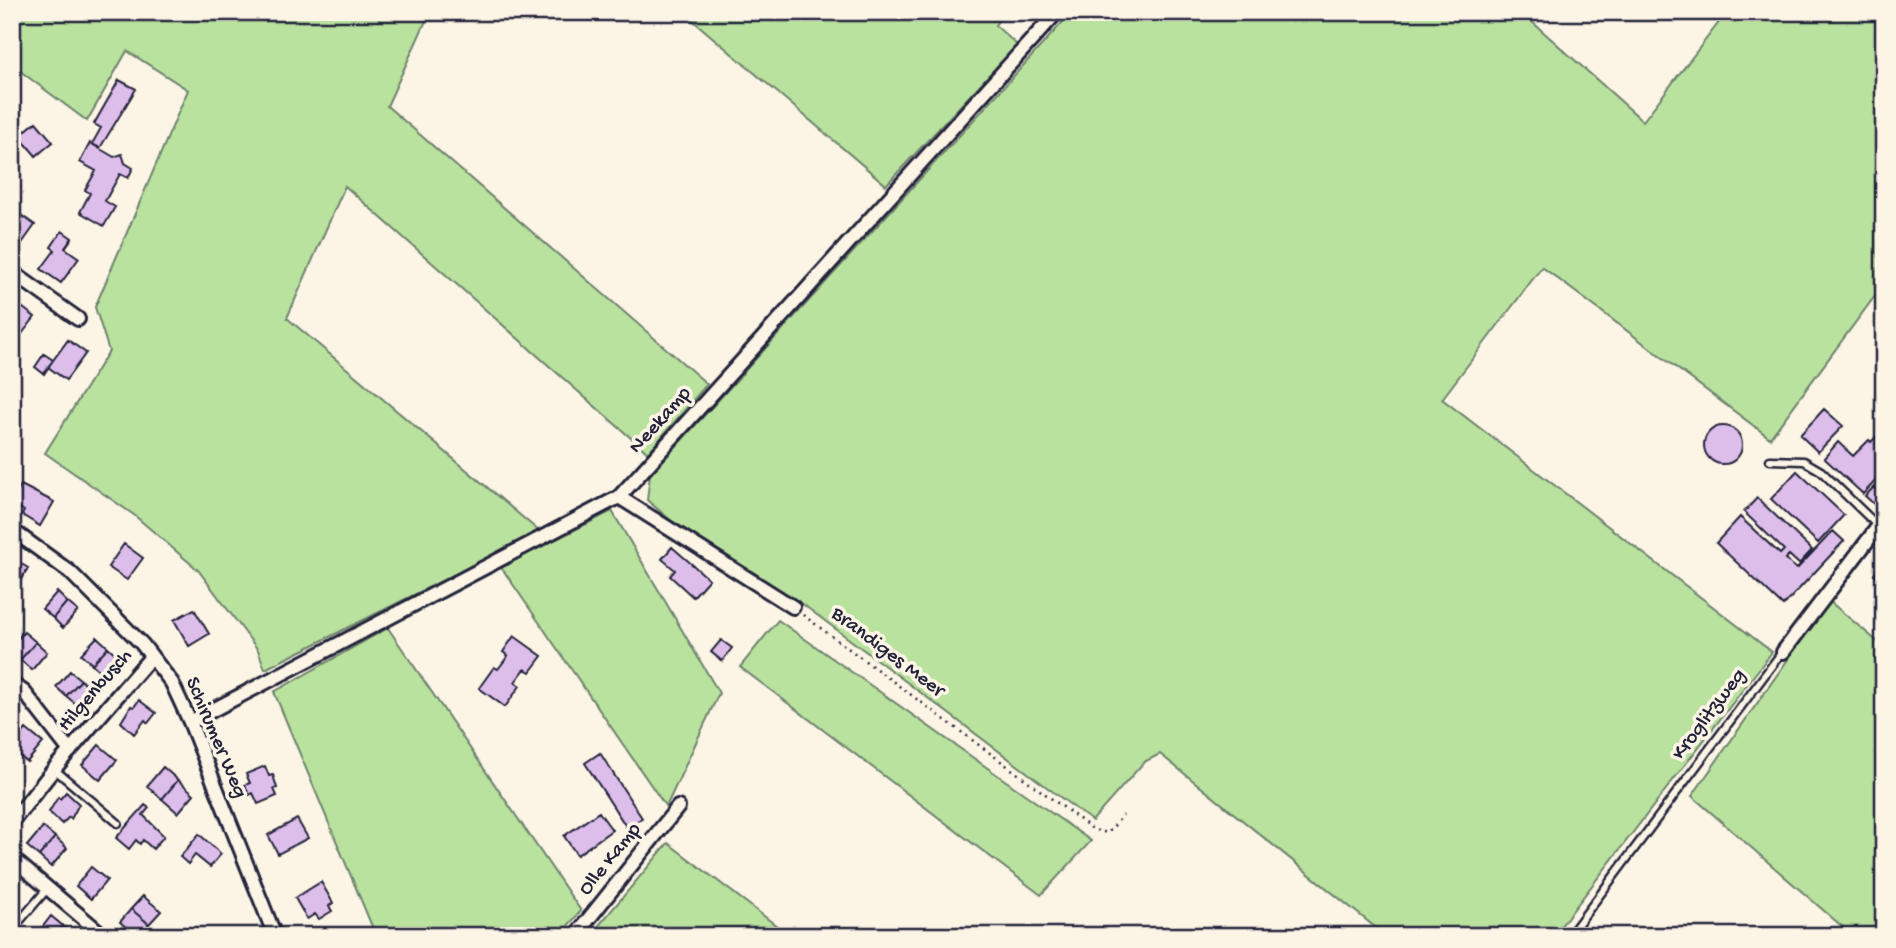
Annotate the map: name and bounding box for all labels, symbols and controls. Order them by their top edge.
street label: Neekamp [624,382,698,460]
street label: Brandiges Meer [824,602,950,705]
street label: Hilgenbusch [53,645,139,737]
street label: Kroglitzweg [1668,664,1752,766]
street label: Schirumer Weg [178,674,252,802]
street label: Olle Kamp [574,818,648,901]

